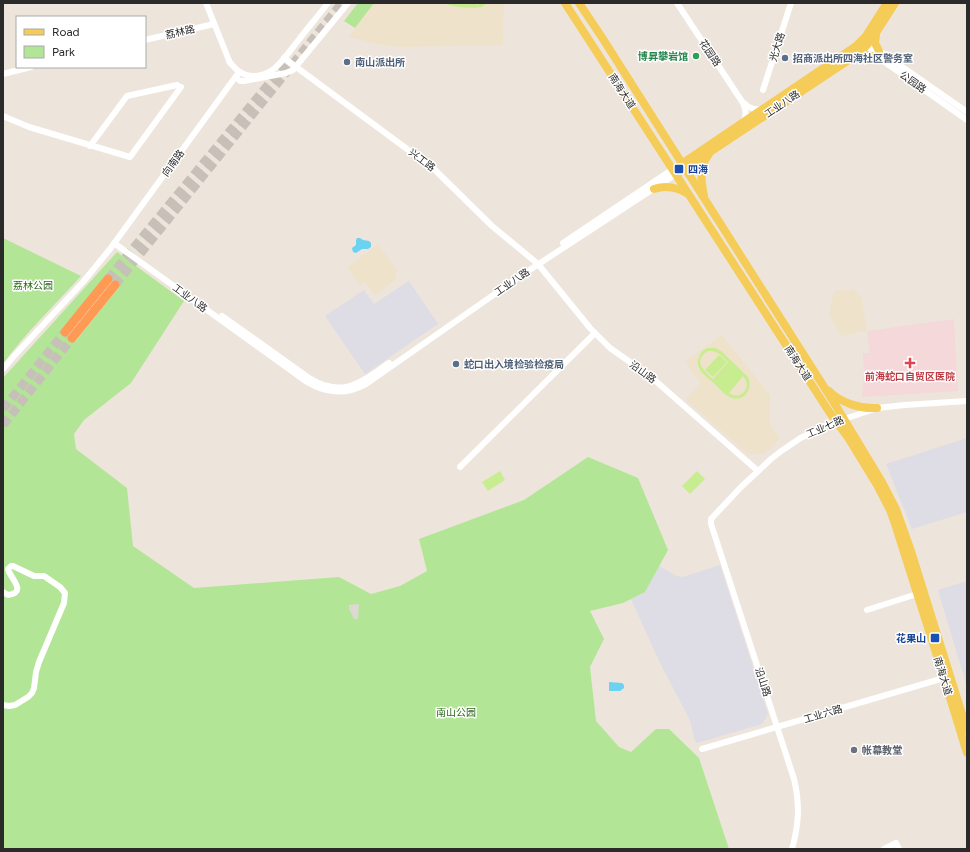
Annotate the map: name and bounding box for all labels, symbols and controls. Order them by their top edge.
legend [16,16,146,68]
street label: 荔林路 [164,22,196,42]
text: Road [52,25,80,39]
street label: 光大路 [766,31,788,63]
street label: 花园路 [696,37,724,69]
text: Park [52,45,75,59]
place label: 博昇攀岩馆 [638,50,688,63]
marker: 博昇攀岩馆 [691,51,701,61]
place label: 招商派出所四海社区警务室 [792,52,913,65]
marker: 招商派出所四海社区警务室 [780,53,790,63]
place label: 南山派出所 [355,56,405,69]
marker: 南山派出所 [342,57,352,67]
street label: 公园路 [897,68,929,96]
street label: 南海大道 [606,71,638,111]
street label: 工业八路 [762,87,802,121]
street label: 兴工路 [406,146,438,174]
street label: 向南路 [159,147,187,179]
marker: 四海 [673,163,685,175]
place label: 四海 [688,163,708,176]
street label: 工业八路 [492,265,532,299]
park label: 荔林公园 [13,279,53,292]
street label: 工业八路 [170,281,210,315]
street label: 南海大道 [782,343,814,383]
marker: 前海蛇口自贸区医院 [904,357,916,369]
place label: 蛇口出入境检验检疫局 [464,358,564,371]
street label: 沿山路 [627,358,659,386]
marker: 蛇口出入境检验检疫局 [451,359,461,369]
place label: 前海蛇口自贸区医院 [865,370,955,383]
street label: 工业七路 [804,413,846,441]
place label: 花果山 [896,632,926,645]
marker: 花果山 [929,632,941,644]
street label: 南海大道 [931,655,955,697]
street label: 沿山路 [752,666,774,698]
street label: 工业六路 [802,702,844,726]
park label: 南山公园 [436,706,476,719]
place label: 帐幕教堂 [862,744,902,757]
marker: 帐幕教堂 [849,745,859,755]

